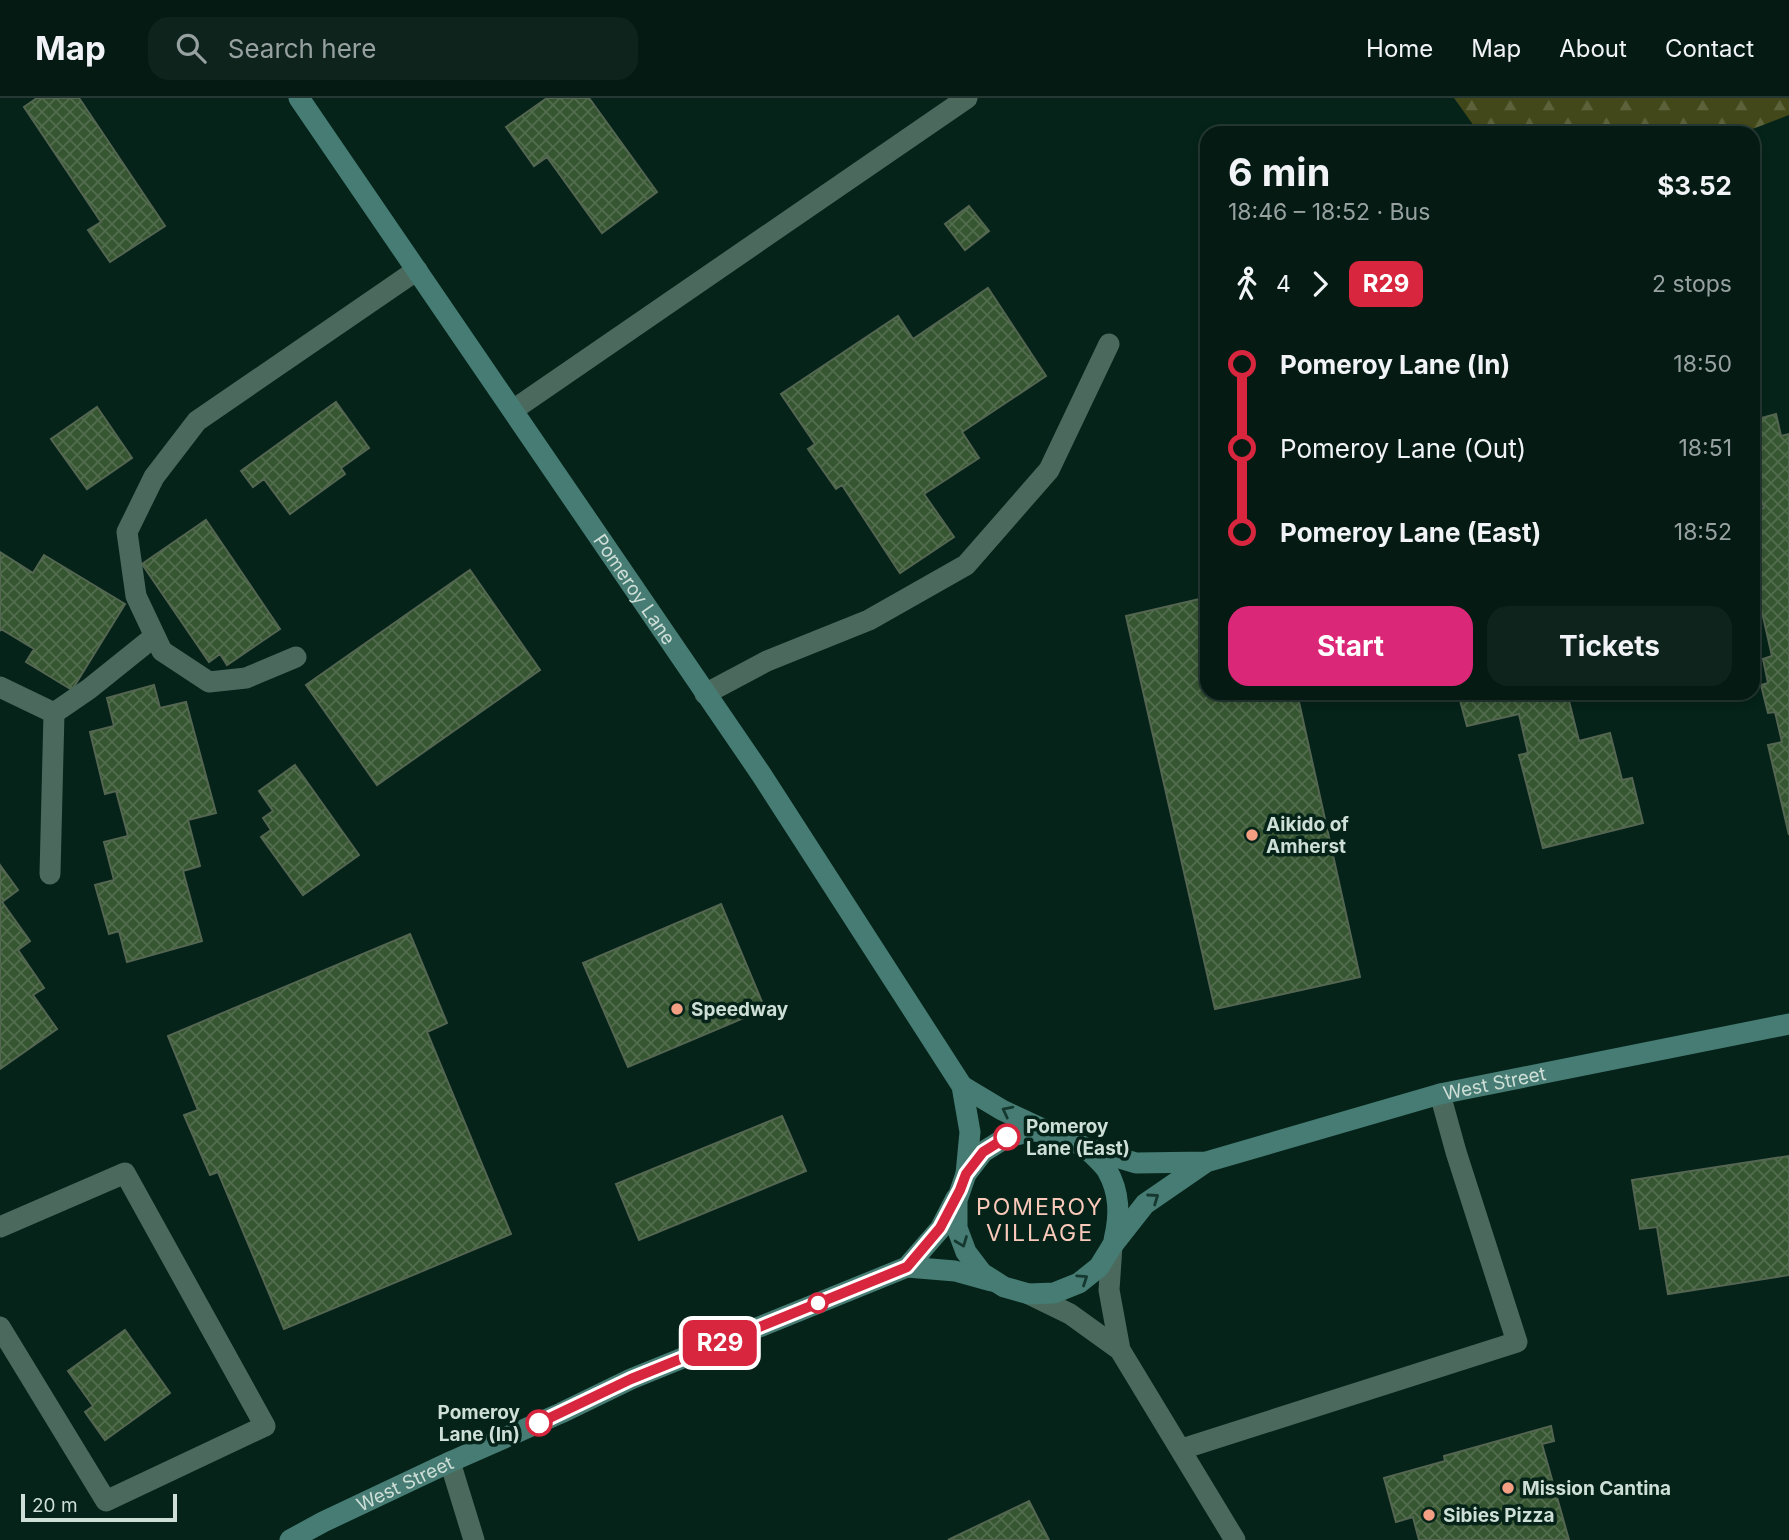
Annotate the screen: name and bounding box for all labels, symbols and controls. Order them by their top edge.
search box [148,17,638,80]
text: Map [35,28,106,68]
icon: search [172,29,210,67]
text: Search here [228,33,376,64]
text: Home [1366,34,1433,63]
text: Map [1471,34,1521,63]
text: About [1559,34,1627,63]
text: Contact [1665,34,1754,63]
text: 6 min [1228,149,1330,195]
text: $3.52 [1657,170,1732,201]
text: 18:46 – 18:52 · Bus [1228,198,1430,226]
icon: walk [1228,265,1266,303]
icon: forward [1301,265,1339,303]
text: R29 [1363,269,1409,298]
text: 4 [1276,270,1291,298]
text: 2 stops [1652,270,1732,298]
text: Pomeroy Lane (In) [1280,349,1510,380]
text: 18:50 [1673,350,1732,378]
text: Pomeroy Lane (Out) [1280,433,1526,464]
text: 18:51 [1678,434,1732,462]
text: Pomeroy Lane (East) [1280,517,1541,548]
text: 18:52 [1674,518,1732,546]
street label: Pomeroy Lane [589,530,681,649]
button: Start [1228,606,1473,686]
button: Tickets [1487,606,1732,686]
place label: Aikido of Amherst [1266,813,1349,858]
marker: Aikido of Amherst [1244,827,1260,843]
place label: Speedway [691,998,789,1021]
marker: Speedway [669,1001,685,1017]
street label: West Street [1441,1062,1548,1105]
one-way arrow [1001,1106,1014,1120]
place label: Pomeroy Lane (East) [1026,1115,1130,1160]
marker: Pomeroy Lane (East) [994,1124,1020,1150]
district label: POMEROY VILLAGE [976,1193,1104,1247]
one-way arrow [1146,1194,1159,1206]
one-way arrow [954,1236,968,1248]
one-way arrow [1075,1275,1088,1287]
unlabelled marker [808,1293,828,1313]
line badge: R29 [680,1320,760,1366]
text: R29 [697,1328,743,1357]
place label: Pomeroy Lane (In) [438,1401,521,1446]
marker: Pomeroy Lane (In) [526,1410,552,1436]
street label: West Street [353,1451,457,1516]
place label: Mission Cantina [1522,1477,1671,1500]
marker: Mission Cantina [1500,1480,1516,1496]
scale bar [21,1491,177,1523]
text: 20 m [32,1494,78,1517]
place label: Sibies Pizza [1443,1504,1554,1527]
marker: Sibies Pizza [1421,1507,1437,1523]

